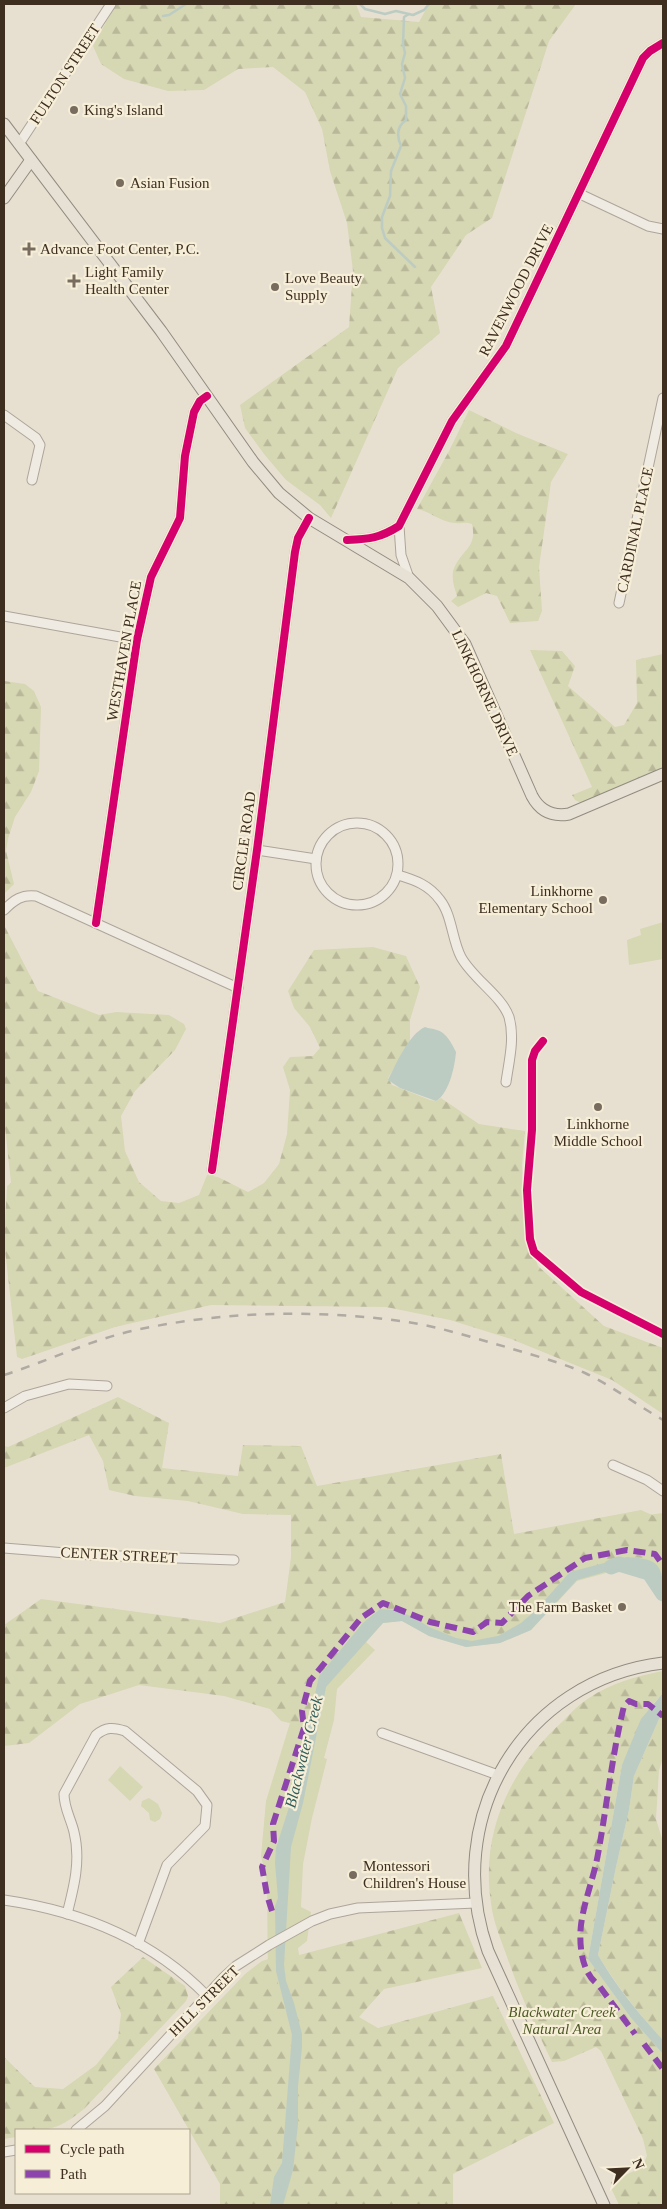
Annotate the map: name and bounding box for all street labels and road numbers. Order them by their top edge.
street label: FULTON STREET [27,21,103,127]
street label: RAVENWOOD DRIVE [476,221,556,359]
street label: CARDINAL PLACE [614,466,656,594]
street label: WESTHAVEN PLACE [104,579,144,723]
street label: LINKHORNE DRIVE [449,628,521,758]
street label: CIRCLE ROAD [229,790,259,891]
street label: CENTER STREET [60,1544,178,1566]
street label: HILL STREET [166,1963,242,2039]

